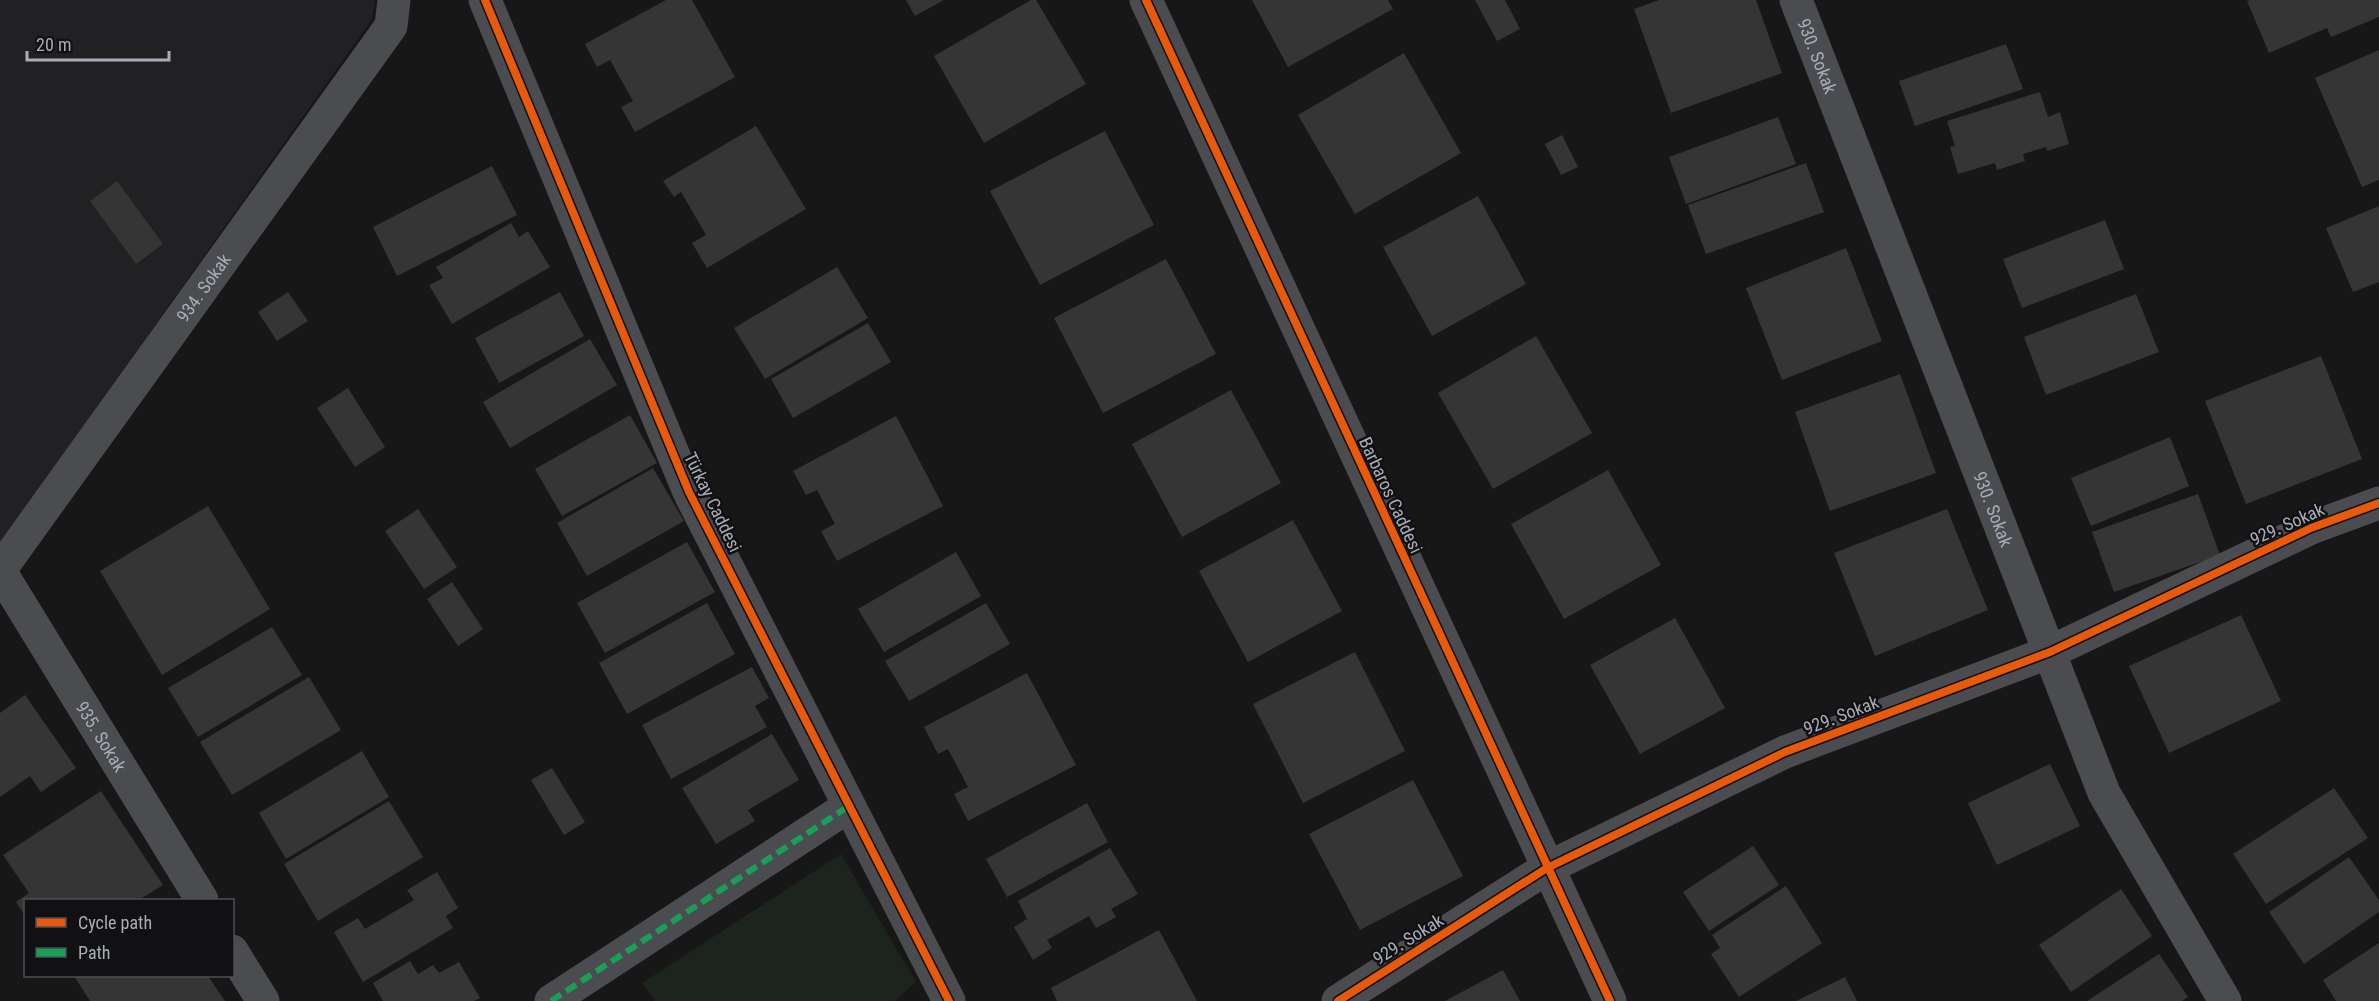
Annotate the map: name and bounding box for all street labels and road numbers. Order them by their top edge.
street label: 930. Sokak [1794,15,1842,96]
street label: 934. Sokak [172,249,235,326]
street label: Barbaros Caddesi [1355,434,1427,556]
street label: Türkay Caddesi [680,449,746,555]
street label: 930. Sokak [1970,468,2018,550]
street label: 929. Sokak [2247,498,2327,550]
street label: 929. Sokak [1800,691,1882,739]
street label: 935. Sokak [72,697,131,775]
street label: 929. Sokak [1369,909,1447,969]

